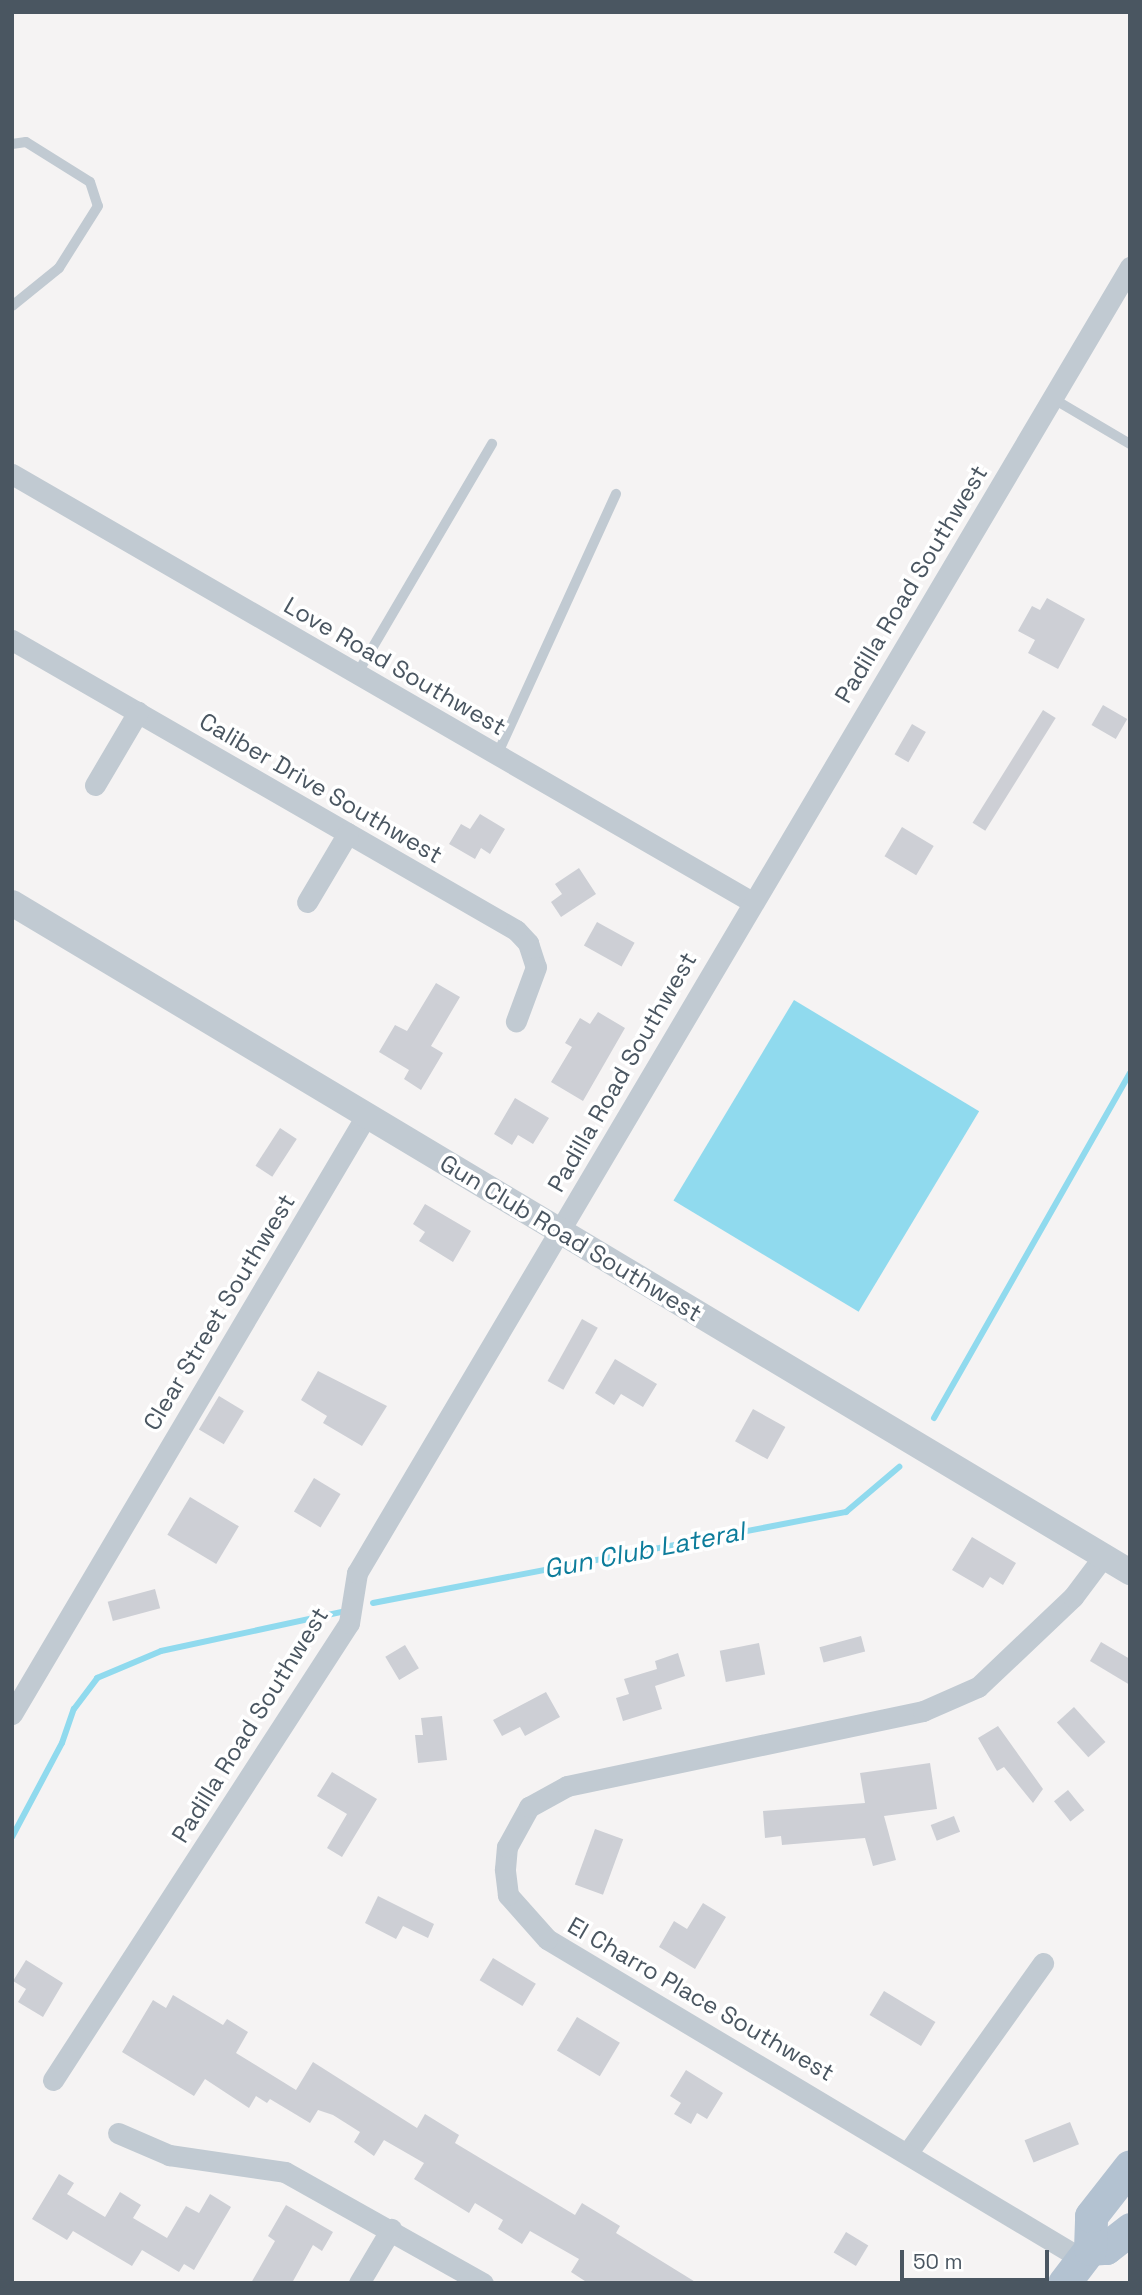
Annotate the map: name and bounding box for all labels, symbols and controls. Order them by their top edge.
street label: Padilla Road Southwest [829,460,993,708]
street label: Love Road Southwest [279,591,511,741]
street label: Caliber Drive Southwest [194,707,448,869]
street label: Padilla Road Southwest [541,947,703,1197]
street label: Gun Club Road Southwest [435,1148,707,1328]
street label: Clear Street Southwest [137,1189,301,1435]
water label: Gun Club Lateral [541,1516,747,1586]
street label: Padilla Road Southwest [166,1602,334,1848]
street label: El Charro Place Southwest [563,1911,839,2087]
scale bar [904,2236,1053,2280]
text: 50 m [913,2248,963,2275]

